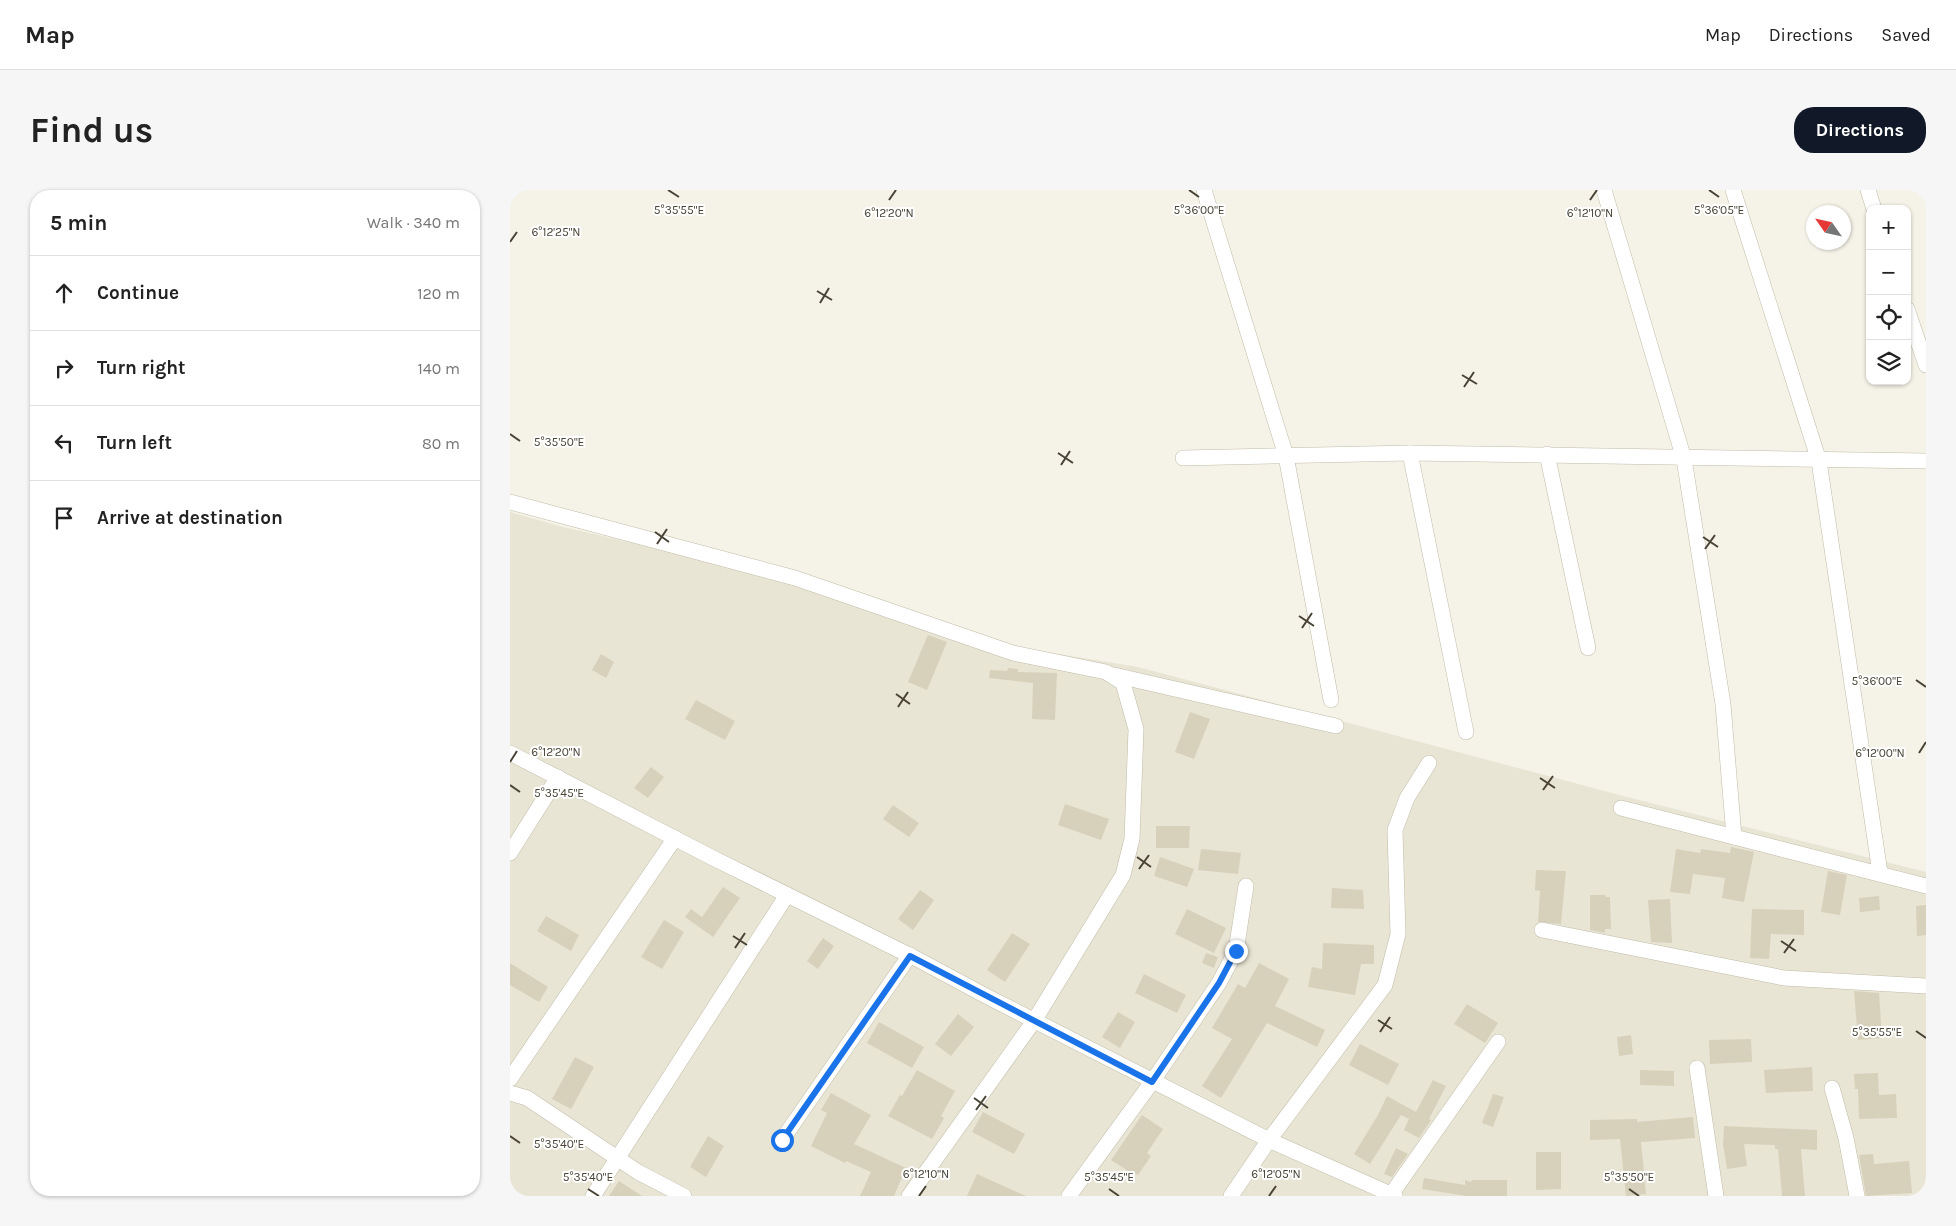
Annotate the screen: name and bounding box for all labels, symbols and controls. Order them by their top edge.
text: Map [25,21,75,49]
text: Map [1705,24,1741,46]
text: Directions [1769,24,1853,46]
text: Saved [1881,24,1931,46]
button: Directions [1794,107,1926,153]
text: Find us [30,110,153,151]
text: 5°35'55"E [654,203,704,217]
text: 5°36'00"E [1173,203,1225,217]
text: 5°36'05"E [1694,203,1744,217]
north arrow [1806,205,1851,250]
map controls [1866,205,1911,385]
button: + [1866,205,1911,250]
text: 6°12'20"N [864,206,914,220]
text: 6°12'10"N [1567,206,1613,220]
text: 5 min [50,211,107,235]
text: Walk · 340 m [367,213,460,232]
text: 6°12'25"N [531,225,581,239]
button: − [1866,250,1911,295]
icon: ahead [50,279,78,307]
text: Continue [97,282,179,304]
text: 120 m [417,284,460,303]
button: locate [1866,295,1911,340]
button: layers [1866,340,1911,385]
icon: right [50,354,78,382]
text: Turn right [97,357,186,379]
text: 140 m [418,359,460,378]
icon: left [50,429,78,457]
text: Turn left [97,432,172,454]
text: 80 m [422,434,460,453]
text: 5°35'50"E [534,435,584,449]
icon: arrive [50,504,78,532]
text: Arrive at destination [97,507,283,529]
text: 5°36'00"E [1851,674,1903,688]
text: 6°12'20"N [531,745,581,759]
text: 6°12'00"N [1855,746,1905,760]
text: 5°35'45"E [534,786,584,800]
route end [1225,940,1248,963]
text: 5°35'55"E [1852,1025,1902,1039]
route start [771,1129,794,1152]
text: 5°35'40"E [534,1137,584,1151]
text: 6°12'10"N [903,1167,949,1181]
text: 6°12'05"N [1251,1167,1301,1181]
text: 5°35'40"E [563,1170,613,1184]
text: 5°35'45"E [1084,1170,1134,1184]
text: 5°35'50"E [1604,1170,1654,1184]

